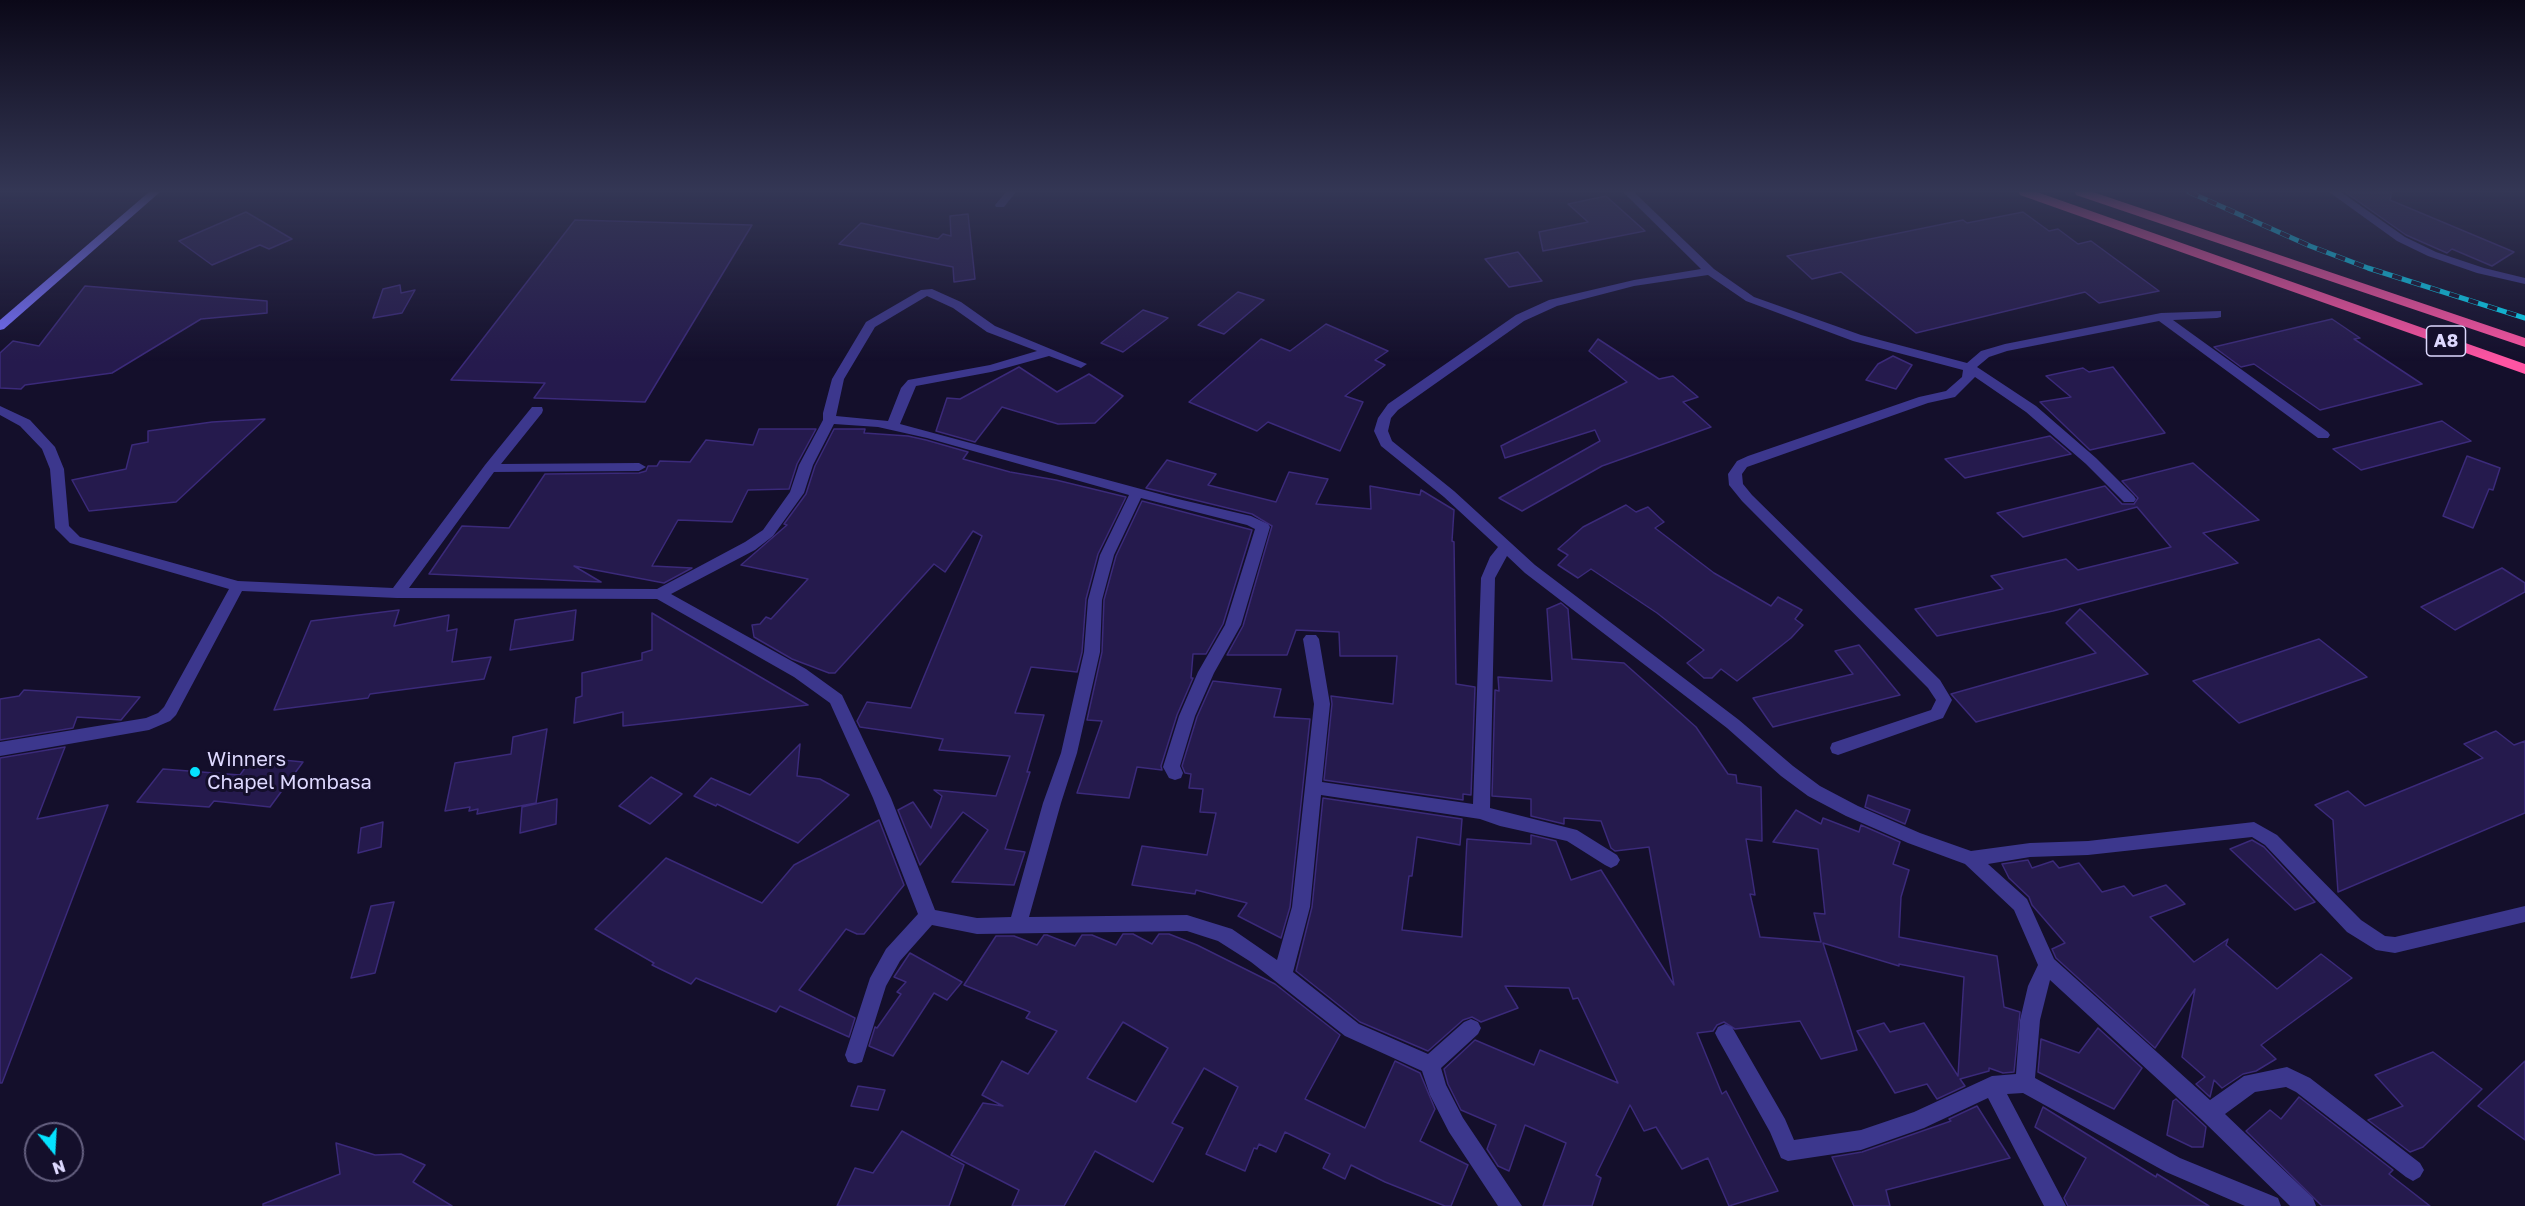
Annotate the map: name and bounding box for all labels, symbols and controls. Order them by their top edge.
road number: A8 [2426,326,2466,356]
place label: Winners Chapel Mombasa [207,748,372,795]
marker: Winners Chapel Mombasa [188,765,202,779]
north arrow [24,1122,84,1182]
text: N [50,1156,68,1179]

